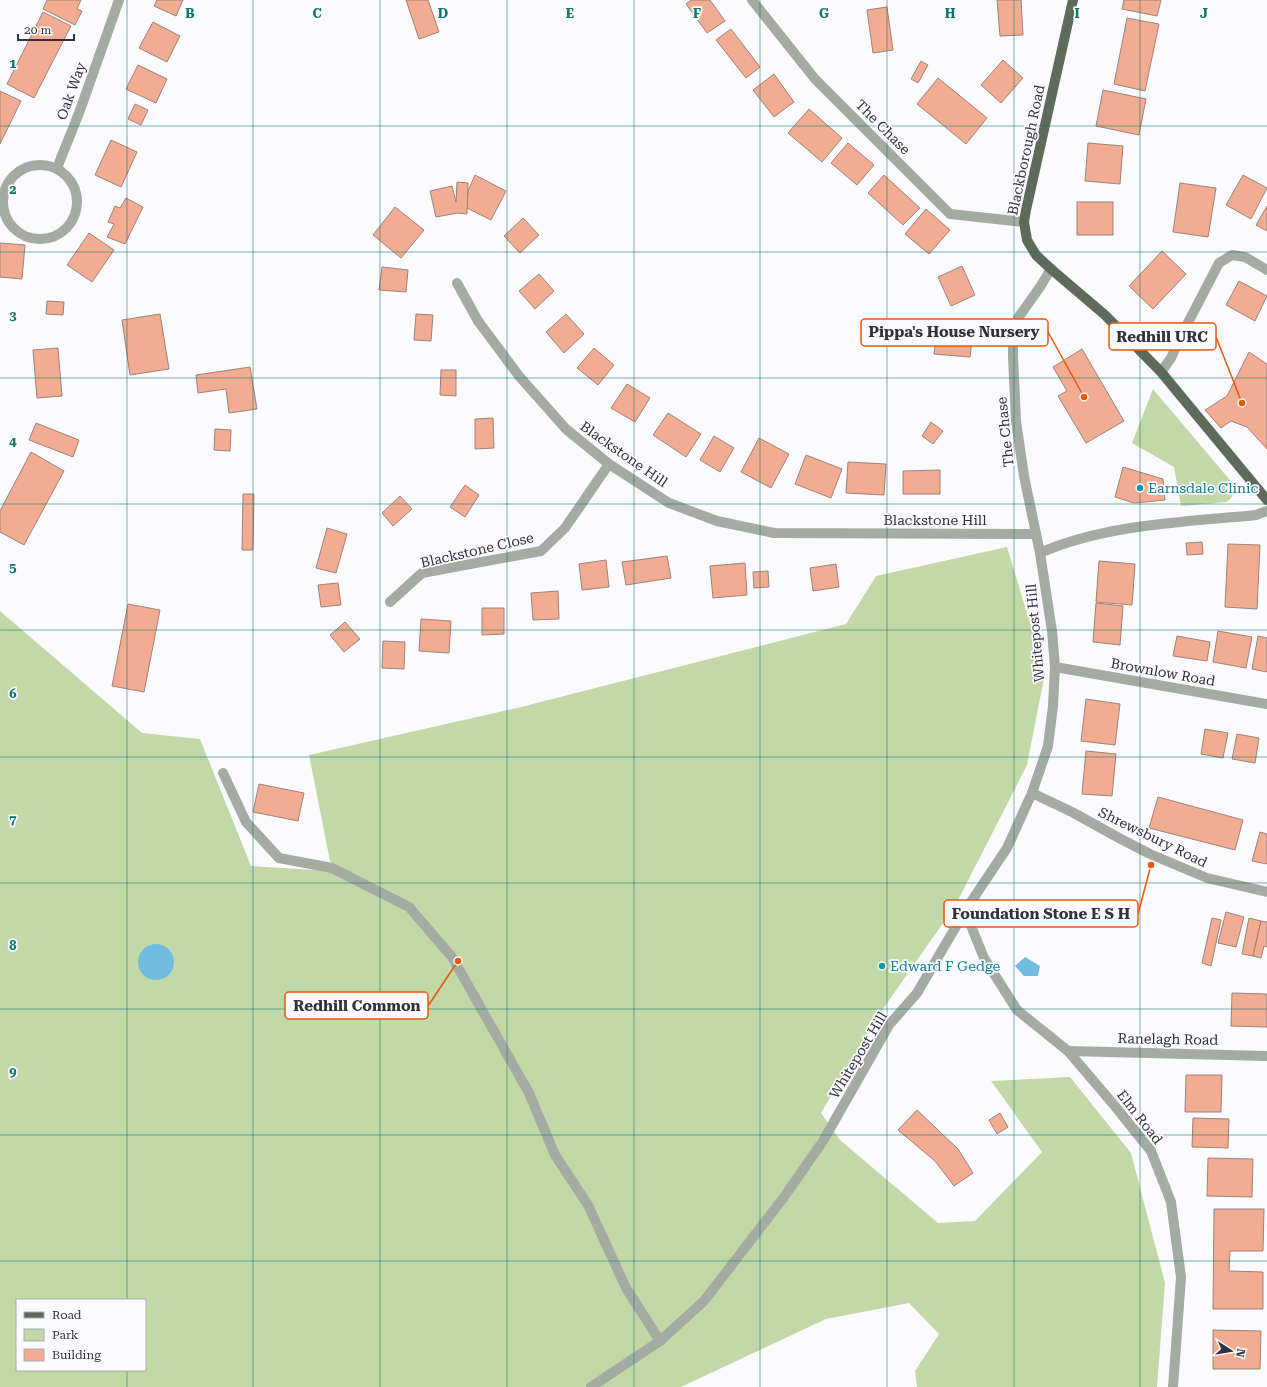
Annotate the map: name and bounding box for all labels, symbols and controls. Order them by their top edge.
text: B [185,6,195,21]
text: C [312,6,322,21]
text: D [438,6,448,21]
text: E [566,6,574,21]
text: F [693,6,701,21]
text: G [819,6,829,21]
text: H [945,6,956,21]
text: I [1074,6,1080,21]
text: J [1200,6,1208,21]
scale bar [18,16,74,42]
text: 20 m [24,23,51,37]
text: 1 [9,56,17,71]
street label: Oak Way [53,59,89,122]
street label: Blackborough Road [1004,83,1048,217]
street label: The Chase [852,96,914,158]
text: 2 [9,182,17,197]
text: 3 [9,308,17,323]
callout: Pippa's House Nursery [861,319,1048,346]
text: Pippa's House Nursery [868,323,1040,341]
callout: Redhill URC [1109,323,1216,350]
text: Redhill URC [1116,328,1208,346]
street label: The Chase [993,396,1017,468]
street label: Blackstone Hill [577,418,671,490]
text: 4 [9,434,17,449]
place label: Earnsdale Clinic [1148,480,1258,496]
marker: Earnsdale Clinic [1135,483,1145,493]
street label: Blackstone Hill [883,512,987,528]
street label: Blackstone Close [419,529,535,571]
text: 5 [9,560,17,575]
street label: Whitepost Hill [1023,583,1047,683]
street label: Brownlow Road [1109,655,1217,689]
text: 6 [9,686,17,701]
street label: Shrewsbury Road [1096,804,1210,870]
text: 7 [9,812,17,827]
callout: Foundation Stone E S H [944,900,1138,927]
text: Foundation Stone E S H [952,905,1130,923]
text: 8 [9,938,17,953]
place label: Edward F Gedge [890,958,1001,974]
marker: Edward F Gedge [877,961,887,971]
callout: Redhill Common [285,992,428,1019]
text: Redhill Common [293,997,421,1015]
street label: Whitepost Hill [826,1008,891,1101]
street label: Ranelagh Road [1118,1030,1218,1048]
text: 9 [9,1064,17,1079]
street label: Elm Road [1114,1087,1166,1147]
legend [16,1299,146,1371]
text: Road [52,1308,82,1322]
text: Park [52,1328,79,1342]
north arrow [1211,1331,1251,1371]
text: N [1233,1347,1248,1359]
text: Building [52,1348,101,1362]

